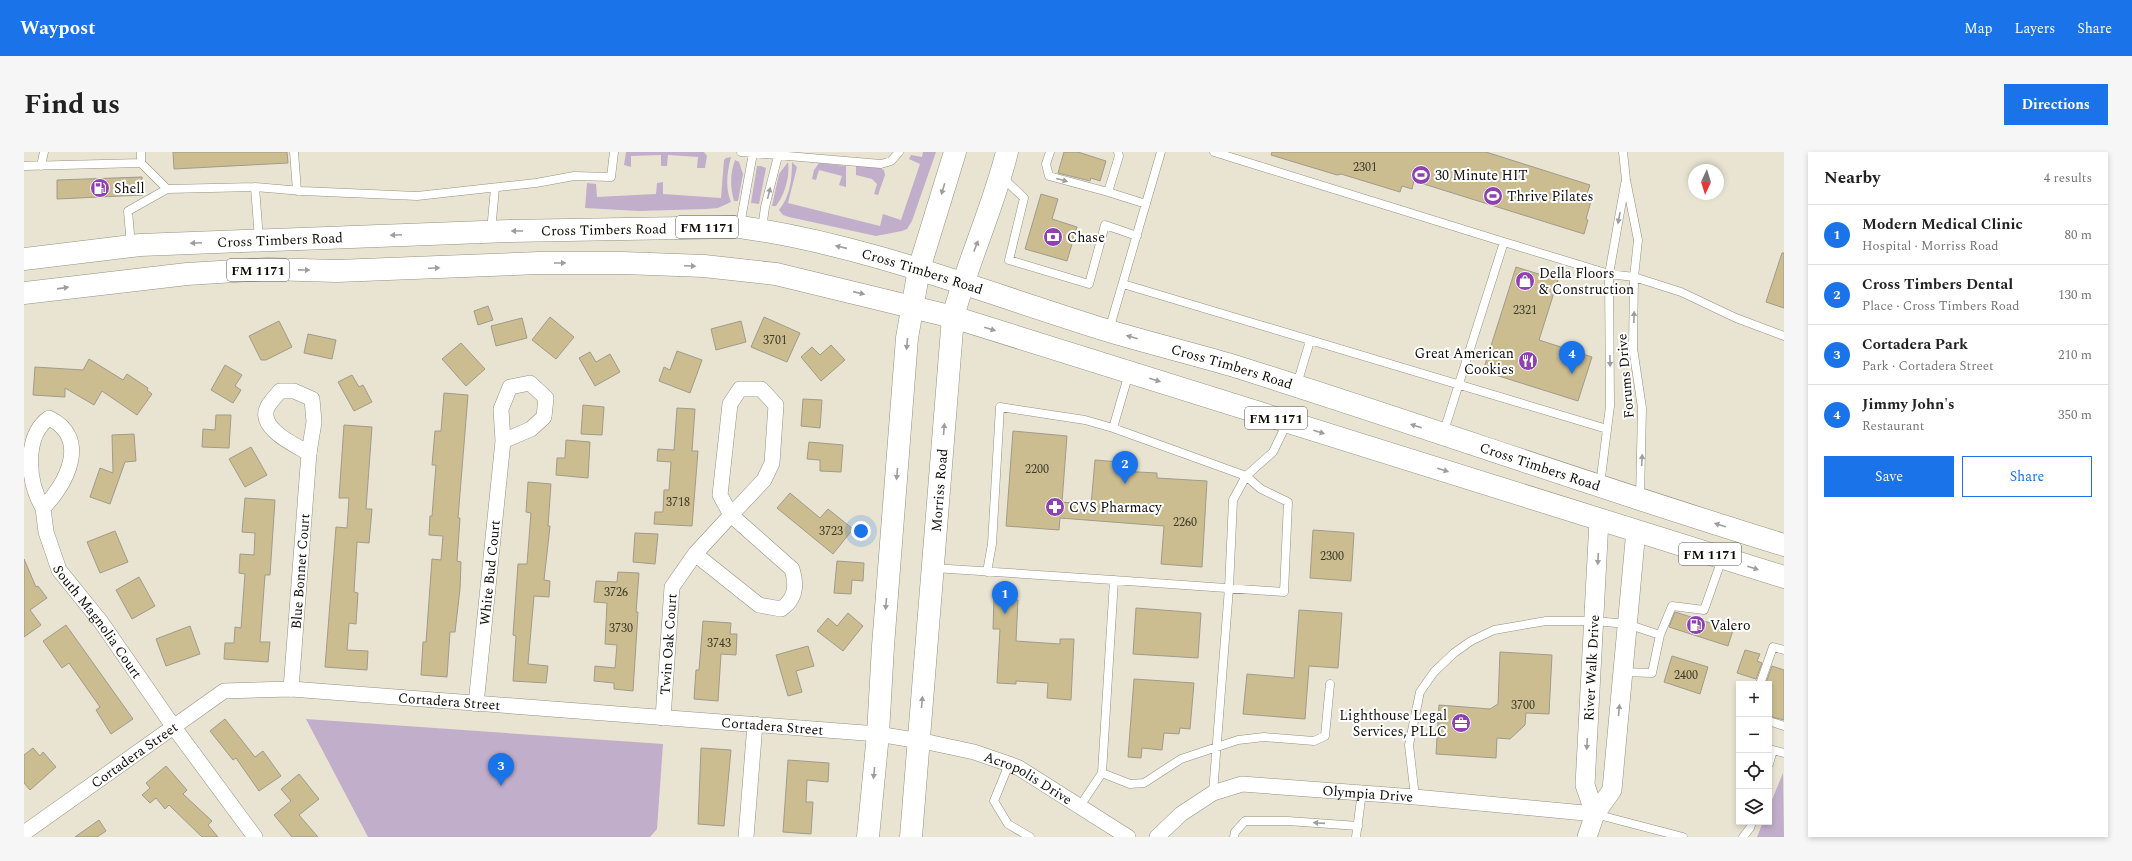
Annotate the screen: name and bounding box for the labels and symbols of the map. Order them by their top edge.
house number: 2301 [1353,158,1377,177]
sports icon: 30 Minute HIT [1410,164,1432,186]
north arrow [1688,164,1724,200]
place label: 30 Minute HIT [1435,165,1528,186]
fuel station icon: Shell [89,177,111,199]
one-way arrow [1057,177,1069,183]
place label: Shell [114,178,145,199]
one-way arrow [940,184,946,196]
sports icon: Thrive Pilates [1482,185,1504,207]
place label: Thrive Pilates [1507,186,1594,207]
one-way arrow [766,187,772,199]
one-way arrow [1616,212,1622,224]
road number: FM 1171 [676,216,738,238]
street label: Cross Timbers Road [541,218,667,241]
bank icon: Chase [1042,226,1064,248]
street label: Cross Timbers Road [217,227,344,253]
place label: Chase [1067,227,1105,248]
one-way arrow [510,228,523,234]
one-way arrow [390,232,402,239]
one-way arrow [190,239,202,246]
one-way arrow [974,240,980,252]
one-way arrow [835,243,848,249]
street label: Cross Timbers Road [859,243,986,300]
road number: FM 1171 [227,259,289,281]
one-way arrow [554,260,567,266]
one-way arrow [684,262,696,269]
place label: Della Floors & Construction [1539,263,1634,300]
one-way arrow [428,265,441,271]
one-way arrow [298,267,310,274]
shop icon: Della Floors & Construction [1514,270,1536,292]
one-way arrow [57,285,69,291]
one-way arrow [853,291,866,297]
house number: 2321 [1513,301,1537,320]
one-way arrow [1631,310,1637,323]
one-way arrow [985,326,997,332]
house number: 3701 [763,331,787,350]
street label: Forums Drive [1611,332,1640,419]
one-way arrow [1126,334,1138,340]
one-way arrow [903,338,910,350]
street label: Cross Timbers Road [1169,339,1296,395]
pin: 4 [1559,341,1585,374]
place label: Great American Cookies [1415,343,1514,380]
restaurant icon: Great American Cookies [1517,350,1539,372]
one-way arrow [1606,355,1613,367]
one-way arrow [1149,377,1161,383]
road number: FM 1171 [1245,407,1307,429]
one-way arrow [941,423,948,435]
one-way arrow [1410,423,1422,429]
one-way arrow [1313,429,1325,435]
street label: Cross Timbers Road [1477,437,1603,497]
street label: Morriss Road [926,447,953,533]
pin: 2 [1112,451,1138,484]
one-way arrow [1638,454,1645,466]
house number: 2200 [1025,460,1049,479]
one-way arrow [893,468,900,480]
one-way arrow [1437,468,1449,474]
house number: 3718 [666,493,690,512]
pharmacy icon: CVS Pharmacy [1044,496,1066,518]
place label: CVS Pharmacy [1069,497,1163,518]
street label: Blue Bonnet Court [286,513,315,630]
house number: 2260 [1173,513,1197,532]
street label: White Bud Court [474,519,506,627]
your location [851,521,871,541]
house number: 3723 [819,522,843,541]
one-way arrow [1714,522,1726,528]
road number: FM 1171 [1679,543,1741,565]
house number: 2300 [1320,547,1344,566]
one-way arrow [1594,552,1601,565]
street label: South Magnolia Court [47,562,147,683]
one-way arrow [1747,565,1759,571]
pin: 1 [992,581,1018,614]
house number: 3726 [604,583,628,602]
street label: Twin Oak Court [655,593,683,696]
one-way arrow [883,598,890,610]
street label: River Walk Drive [1578,614,1605,721]
fuel station icon: Valero [1685,614,1707,636]
place label: Valero [1710,615,1750,636]
house number: 3730 [609,619,633,638]
house number: 3743 [707,634,731,653]
house number: 2400 [1674,666,1698,685]
street label: Cortadera Street [397,687,501,716]
one-way arrow [919,696,926,708]
house number: 3700 [1511,696,1535,715]
one-way arrow [1616,704,1622,716]
place label: Lighthouse Legal Services, PLLC [1339,705,1447,742]
street label: Cortadera Street [720,712,824,741]
office icon: Lighthouse Legal Services, PLLC [1450,712,1472,734]
street label: Cortadera Street [86,717,182,794]
one-way arrow [1584,738,1591,750]
street label: Acropolis Drive [981,746,1077,810]
pin: 3 [488,753,514,786]
one-way arrow [871,767,877,779]
street label: Olympia Drive [1321,780,1414,808]
one-way arrow [1313,820,1325,827]

